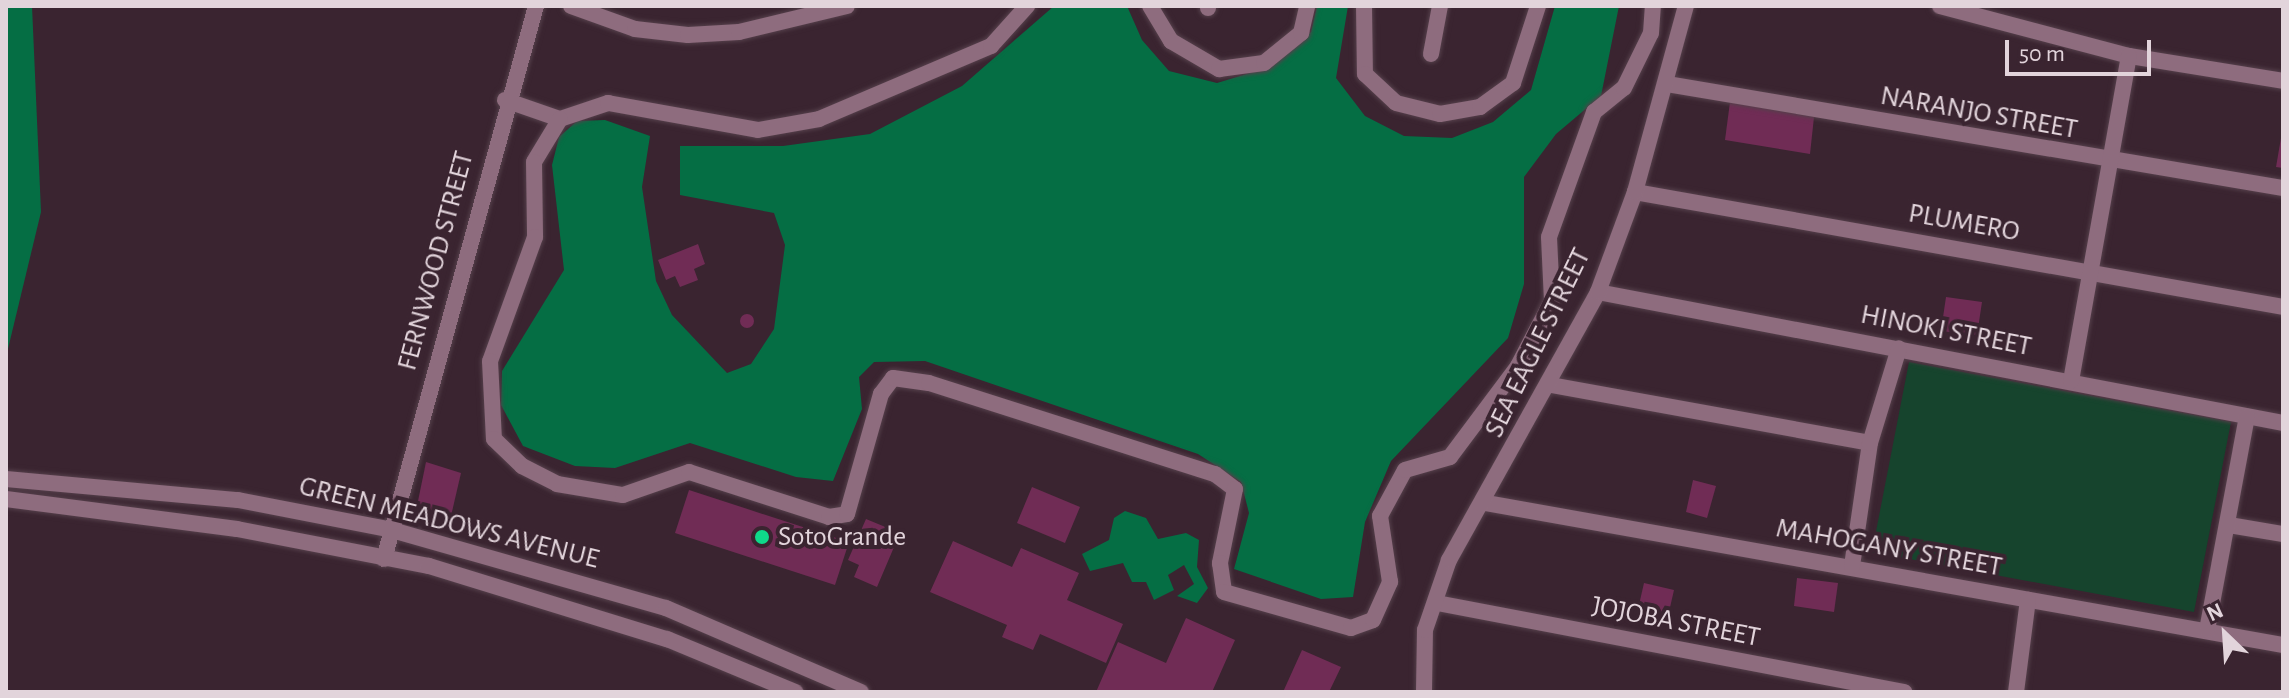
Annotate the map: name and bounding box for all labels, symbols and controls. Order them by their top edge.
scale bar [2009,24,2155,74]
text: 50 m [2019,42,2065,66]
street label: NARANJO STREET [1878,79,2080,147]
street label: FERNWOOD STREET [391,148,481,374]
street label: PLUMERO [1906,197,2022,249]
street label: SEA EAGLE STREET [1478,243,1598,443]
street label: HINOKI STREET [1858,298,2034,364]
street label: GREEN MEADOWS AVENUE [296,469,602,577]
street label: MAHOGANY STREET [1773,512,2005,584]
place label: SotoGrande [778,520,906,554]
marker: SotoGrande [753,528,771,546]
street label: JOJOBA STREET [1589,589,1763,655]
north arrow [2185,594,2265,674]
text: N [2203,599,2226,625]

